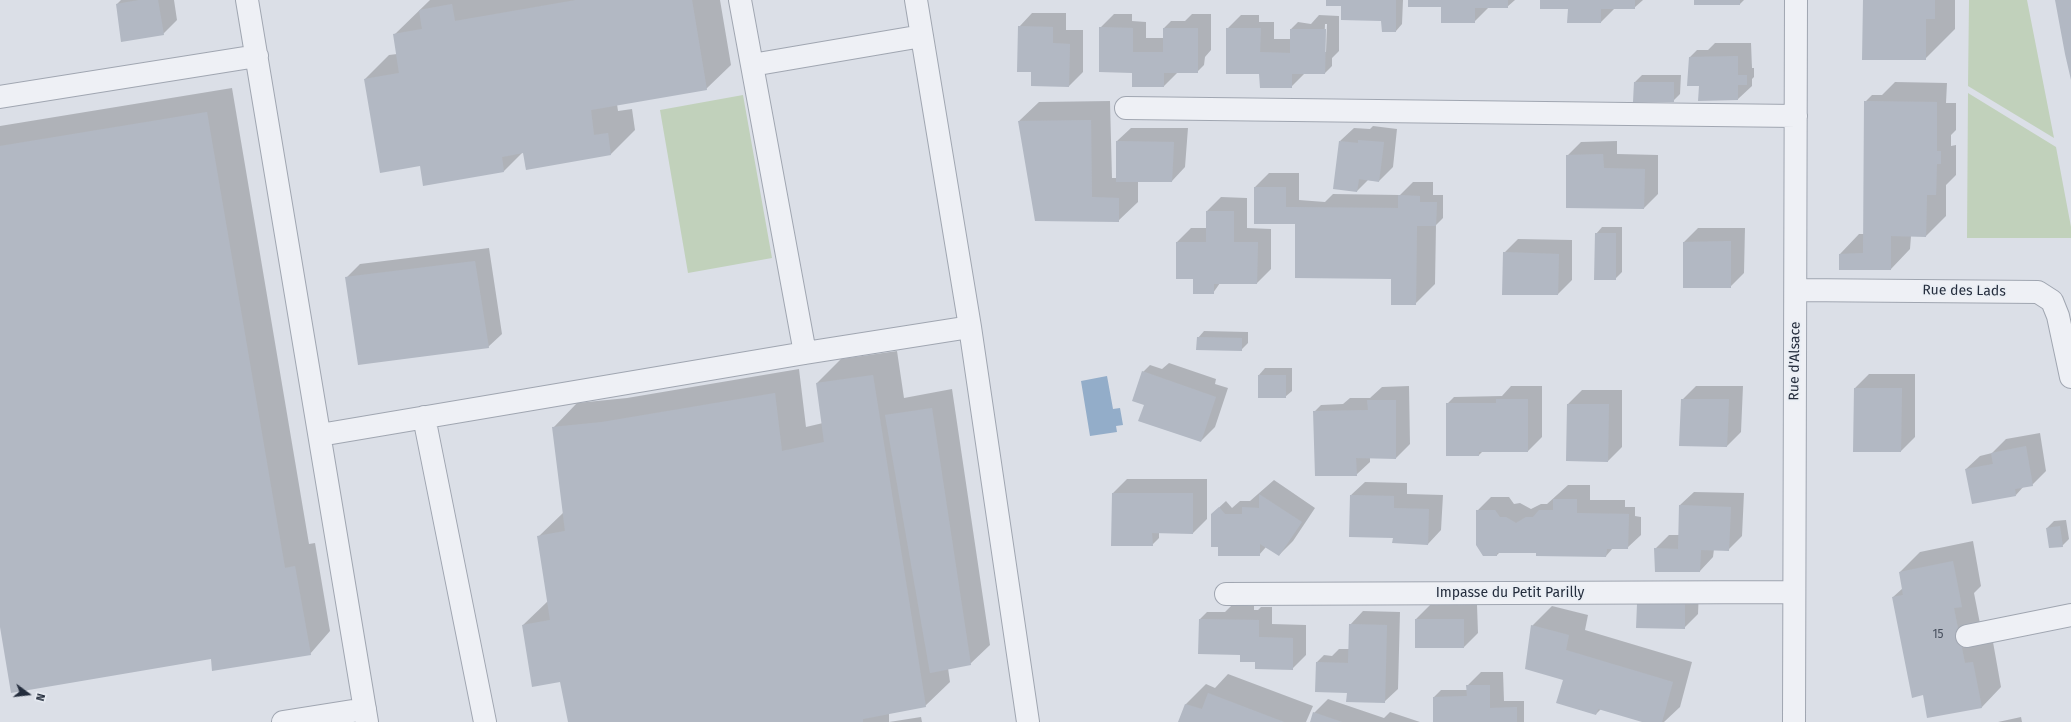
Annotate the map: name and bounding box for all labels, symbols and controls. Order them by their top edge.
street label: Rue des Lads [1922,282,2006,300]
street label: Rue d'Alsace [1786,321,1804,401]
street label: Impasse du Petit Parilly [1436,585,1584,601]
house number: 15 [1932,628,1944,642]
north arrow [8,674,48,714]
text: N [33,692,47,702]

